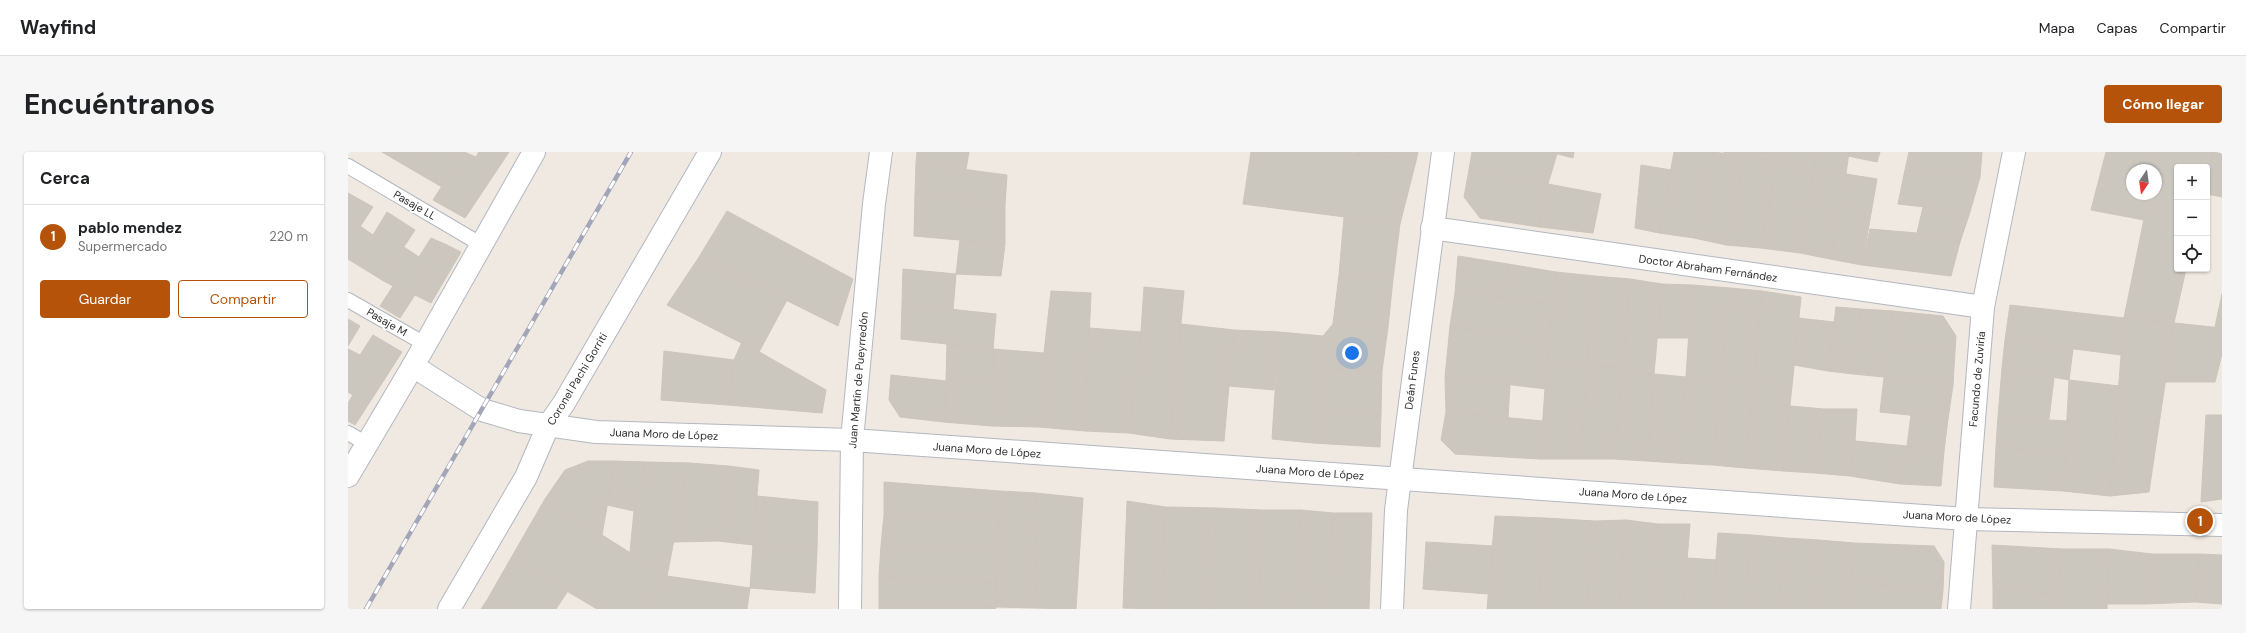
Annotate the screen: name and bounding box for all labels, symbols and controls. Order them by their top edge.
text: Wayfind [20,15,96,40]
text: Mapa [2039,19,2075,37]
text: Capas [2097,19,2138,37]
text: Compartir [2160,19,2226,37]
button: Cómo llegar [2104,85,2222,123]
text: Encuéntranos [24,86,215,123]
north arrow [2126,164,2162,200]
map controls [2174,164,2210,272]
button: + [2174,164,2210,200]
text: Cerca [40,167,90,189]
street label: Pasaje LL [391,187,439,223]
button: − [2174,200,2210,236]
text: pablo mendez [78,218,182,238]
text: 1 [51,228,55,245]
text: 220 m [269,228,308,245]
button: locate [2174,236,2210,272]
text: Supermercado [78,238,167,255]
street label: Doctor Abraham Fernández [1638,251,1778,285]
button: Guardar [40,280,170,318]
button: Compartir [178,280,308,318]
street label: Pasaje M [364,305,410,339]
street label: Juan Martín de Pueyrredón [845,311,871,449]
street label: Coronel Pachi Gorriti [544,330,610,428]
street label: Facundo de Zuviría [1966,331,1988,427]
your location [1342,343,1362,363]
street label: Deán Funes [1401,350,1423,410]
street label: Juana Moro de López [610,425,718,443]
street label: Juana Moro de López [932,439,1042,461]
street label: Juana Moro de López [1255,461,1365,483]
street label: Juana Moro de López [1578,484,1688,506]
pin: 1 [2187,506,2213,536]
street label: Juana Moro de López [1902,507,2012,527]

